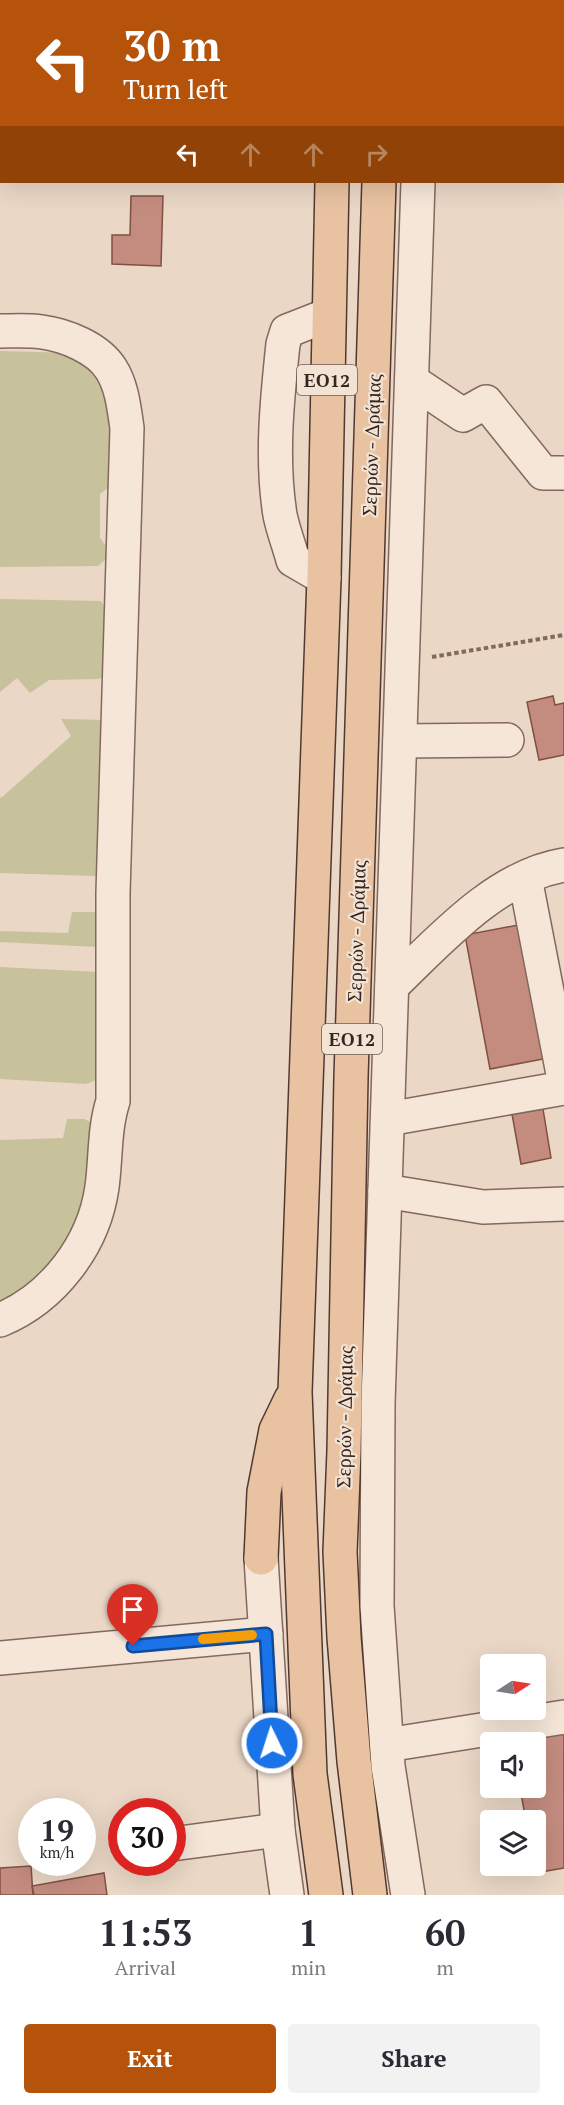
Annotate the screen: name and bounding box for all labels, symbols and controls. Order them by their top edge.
text: 30 m [123,17,221,73]
icon: left [24,24,102,102]
text: Turn left [123,71,228,107]
icon: left [171,138,204,171]
icon: ahead [234,138,267,171]
icon: ahead [297,138,330,171]
icon: right [360,138,393,171]
road number: ΕΟ12 [297,365,357,395]
street label: Σερρών - Δράμας [355,373,387,516]
street label: Σερρών - Δράμας [340,859,372,1002]
road number: ΕΟ12 [322,1024,382,1054]
street label: Σερρών - Δράμας [329,1346,359,1488]
pin [107,1584,158,1646]
icon: arrive [116,1593,149,1626]
north arrow [480,1654,546,1720]
map controls [480,1654,546,1876]
position arrow [240,1711,304,1775]
button: sound [480,1732,546,1798]
speed limit sign: 30 [108,1798,186,1876]
text: 19 [40,1810,74,1850]
button: layers [480,1810,546,1876]
text: km/h [40,1842,74,1862]
text: 11:53 [99,1909,192,1956]
text: 1 [298,1909,319,1956]
text: 60 [425,1909,465,1956]
text: Arrival [115,1954,176,1981]
text: min [291,1954,326,1981]
text: m [436,1954,454,1981]
button: Exit [24,2024,276,2093]
button: Share [288,2024,540,2093]

